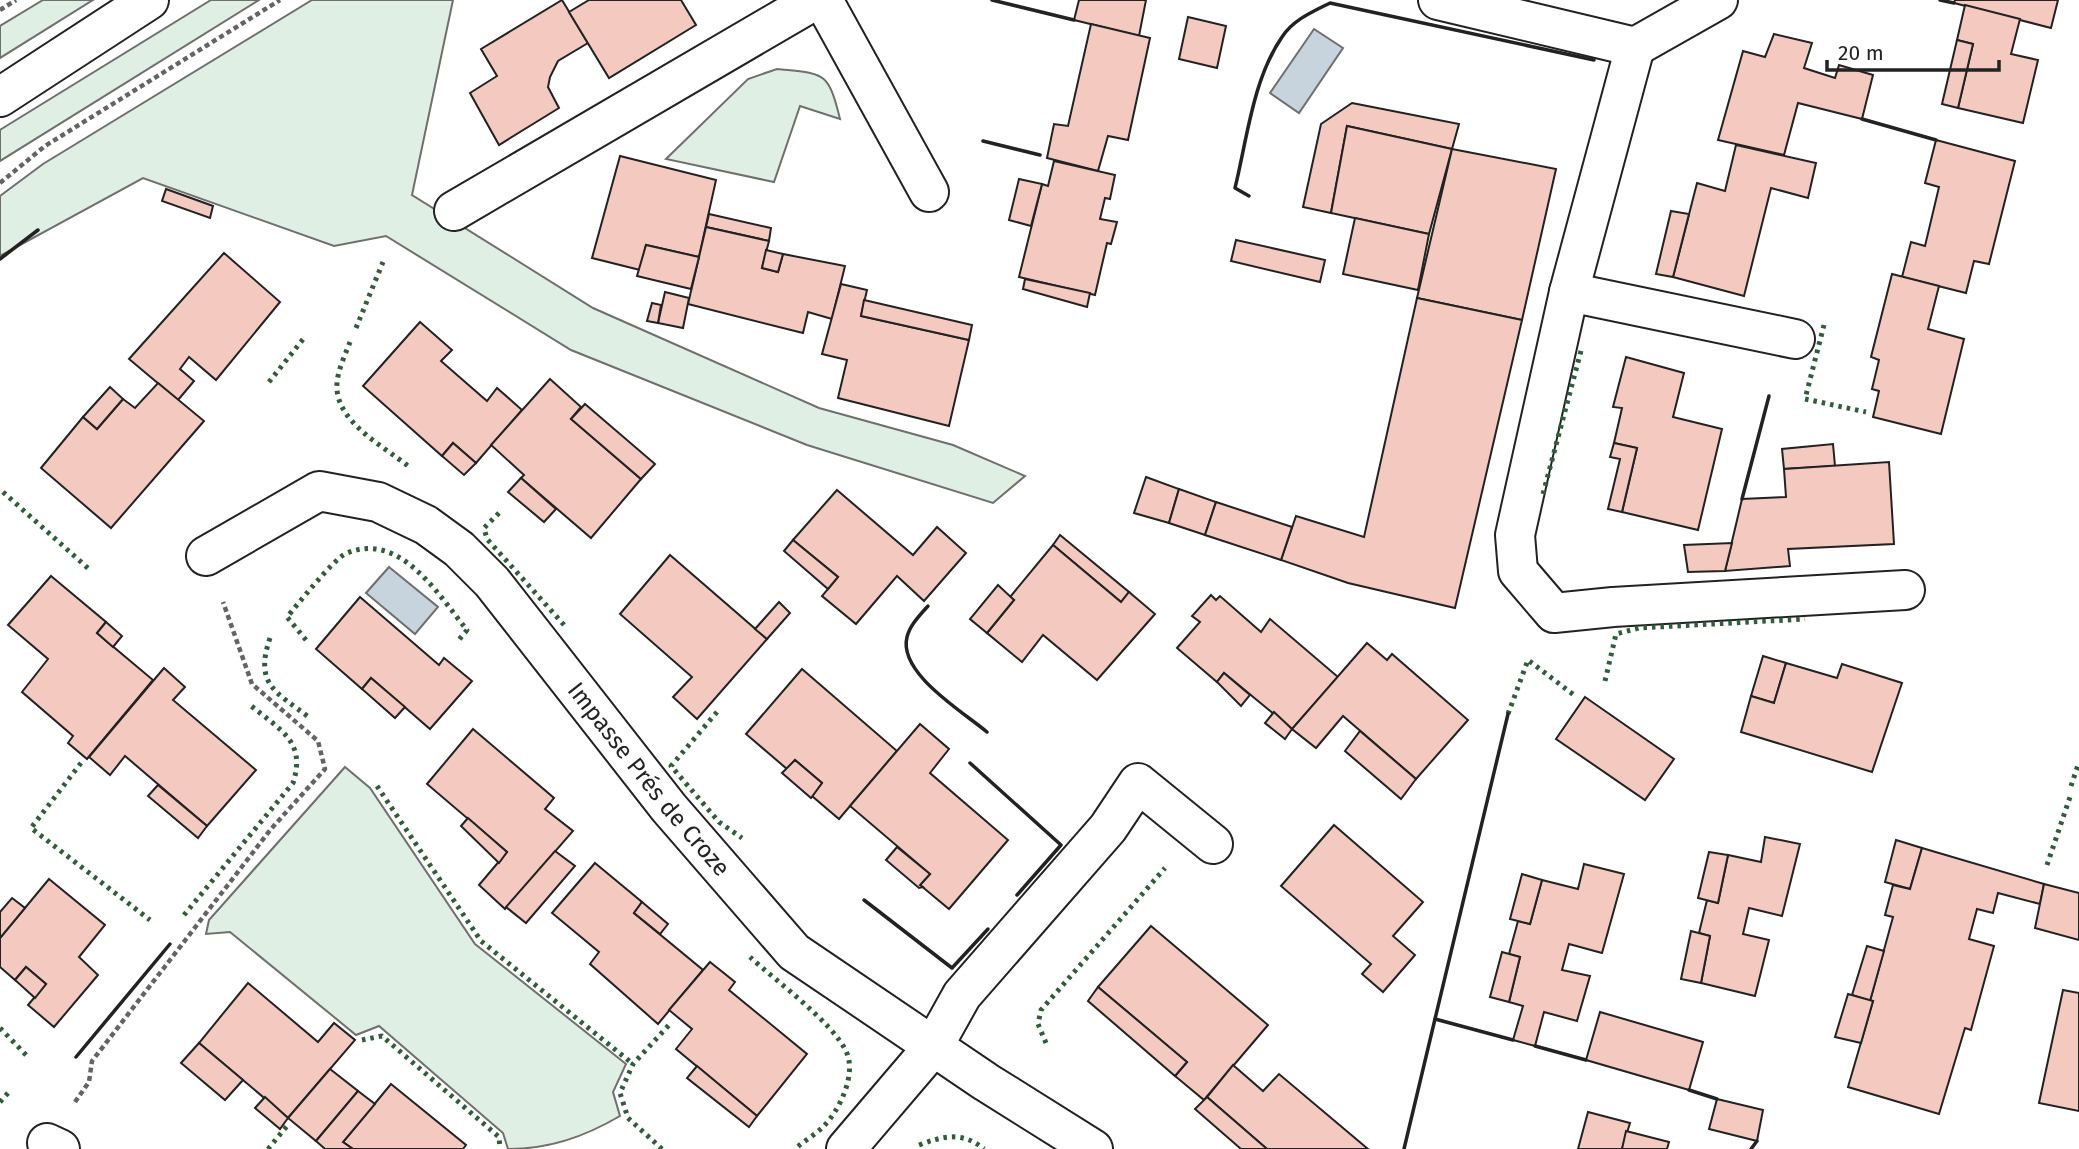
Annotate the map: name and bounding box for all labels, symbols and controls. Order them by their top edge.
scale bar [1827,28,1998,72]
text: 20 m [1838,40,1884,66]
street label: Impasse Prés de Croze [562,677,736,882]

